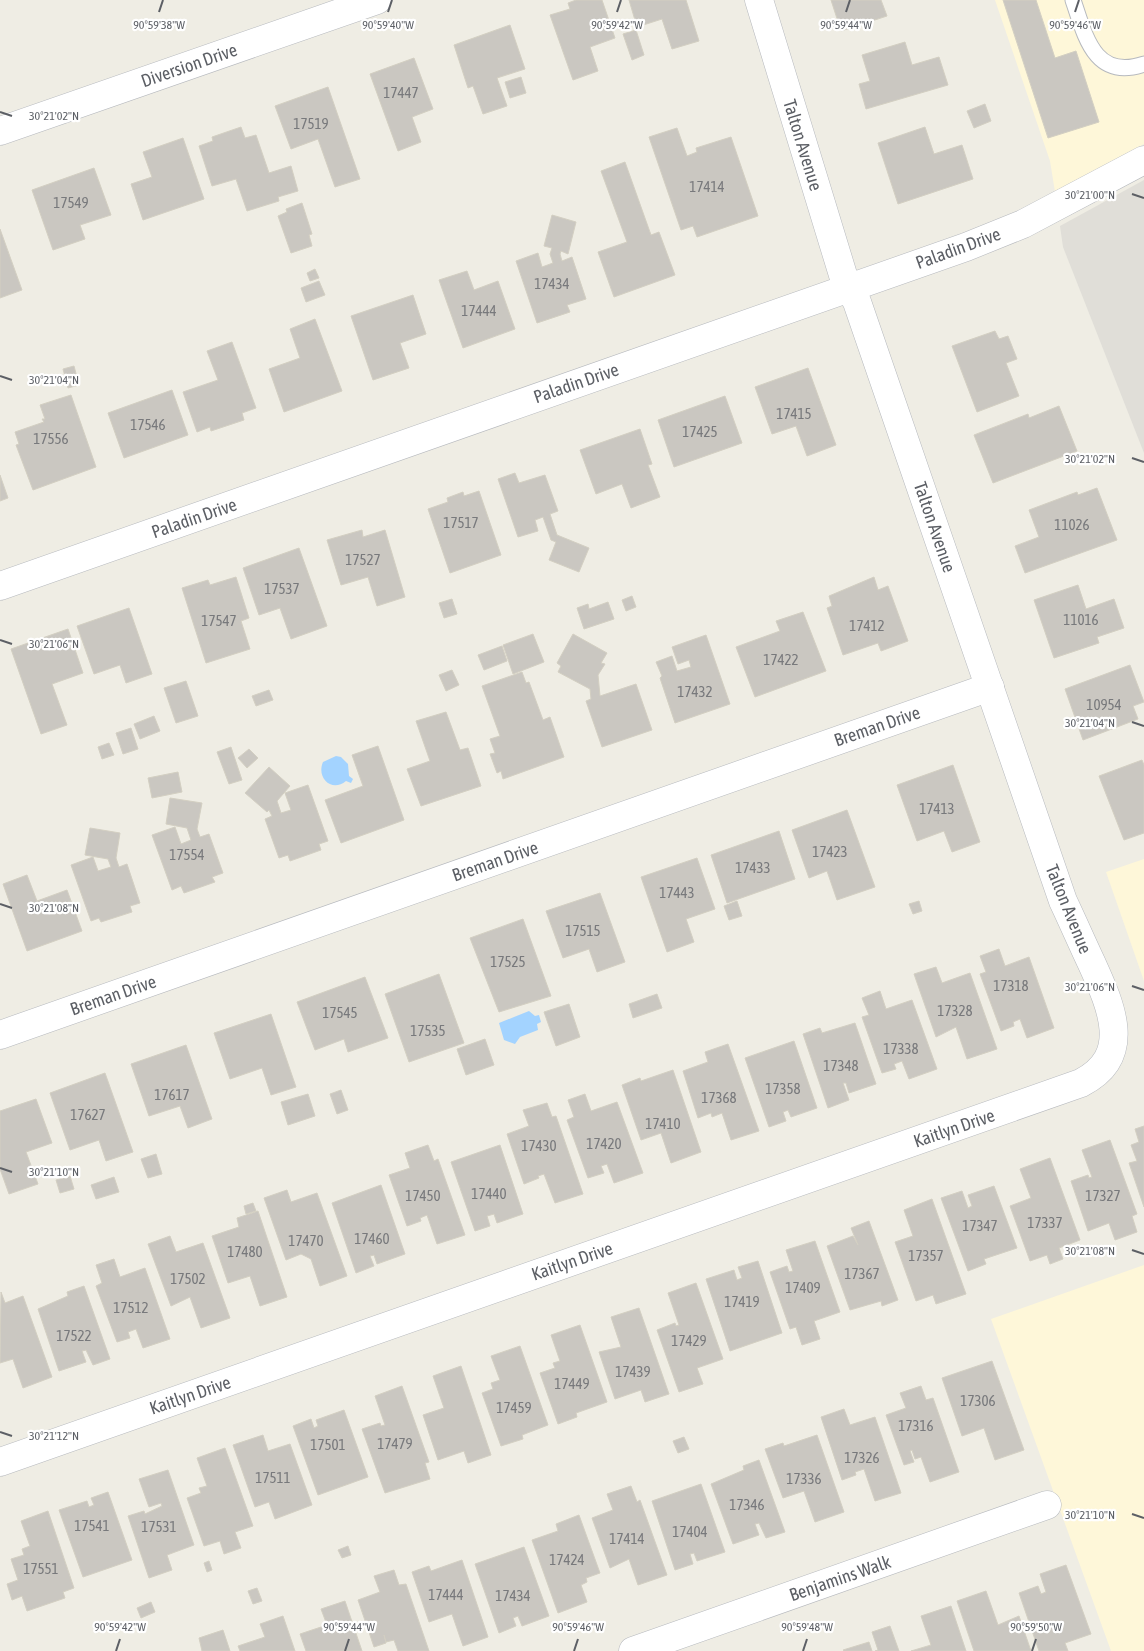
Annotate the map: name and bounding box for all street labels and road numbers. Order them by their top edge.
street label: Diversion Drive [138,39,240,91]
street label: Talton Avenue [779,97,827,193]
street label: Paladin Drive [913,223,1003,273]
street label: Paladin Drive [531,359,621,407]
street label: Talton Avenue [910,479,960,575]
street label: Paladin Drive [149,494,239,542]
street label: Breman Drive [831,702,923,750]
street label: Breman Drive [449,837,541,885]
street label: Talton Avenue [1042,861,1096,957]
street label: Breman Drive [67,971,159,1019]
street label: Kaitlyn Drive [911,1104,997,1152]
street label: Kaitlyn Drive [529,1237,615,1285]
street label: Kaitlyn Drive [147,1371,233,1419]
street label: Benjamins Walk [786,1551,894,1605]

